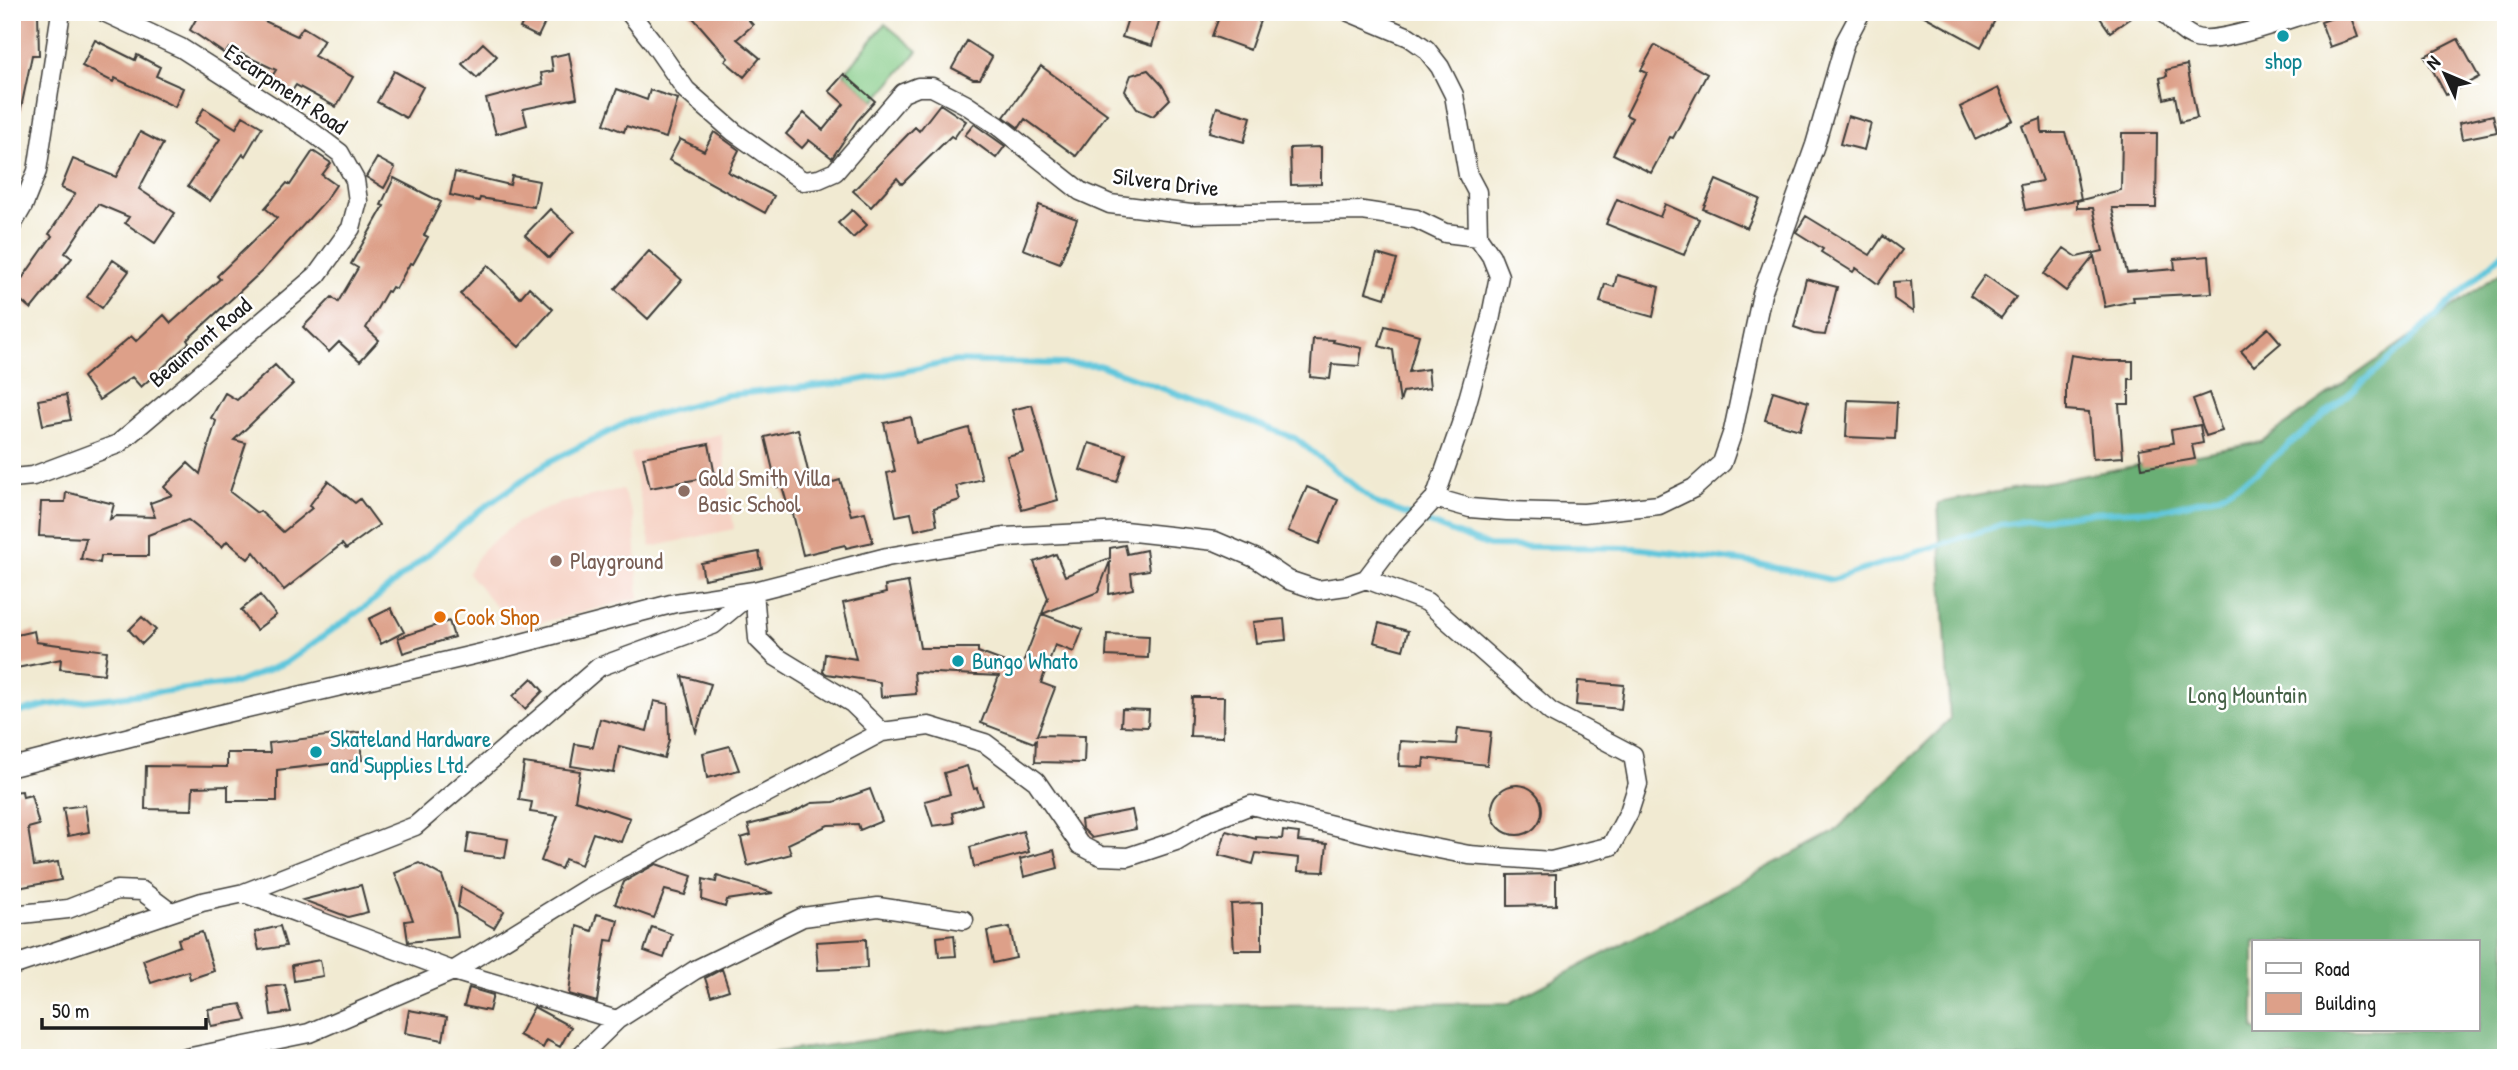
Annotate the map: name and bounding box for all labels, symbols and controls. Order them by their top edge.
marker: shop [2275,28,2291,44]
street label: Escarpment Road [219,36,354,141]
north arrow [2410,38,2480,108]
place label: shop [2264,45,2302,76]
text: N [2420,50,2446,75]
street label: Silvera Drive [1111,160,1221,203]
street label: Beaumont Road [142,289,258,394]
place label: Gold Smith Villa Basic School [698,462,830,519]
marker: Gold Smith Villa Basic School [676,483,692,499]
place label: Playground [570,545,663,576]
marker: Playground [548,553,564,569]
place label: Cook Shop [454,601,539,632]
marker: Cook Shop [432,609,448,625]
place label: Bungo Whato [972,645,1078,676]
marker: Bungo Whato [950,653,966,669]
park label: Long Mountain [2189,679,2307,710]
place label: Skateland Hardware and Supplies Ltd. [330,723,491,780]
marker: Skateland Hardware and Supplies Ltd. [308,744,324,760]
legend [2252,940,2480,1032]
text: Road [2315,954,2349,983]
scale bar [42,986,206,1030]
text: Building [2315,988,2376,1017]
text: 50 m [52,996,89,1025]

